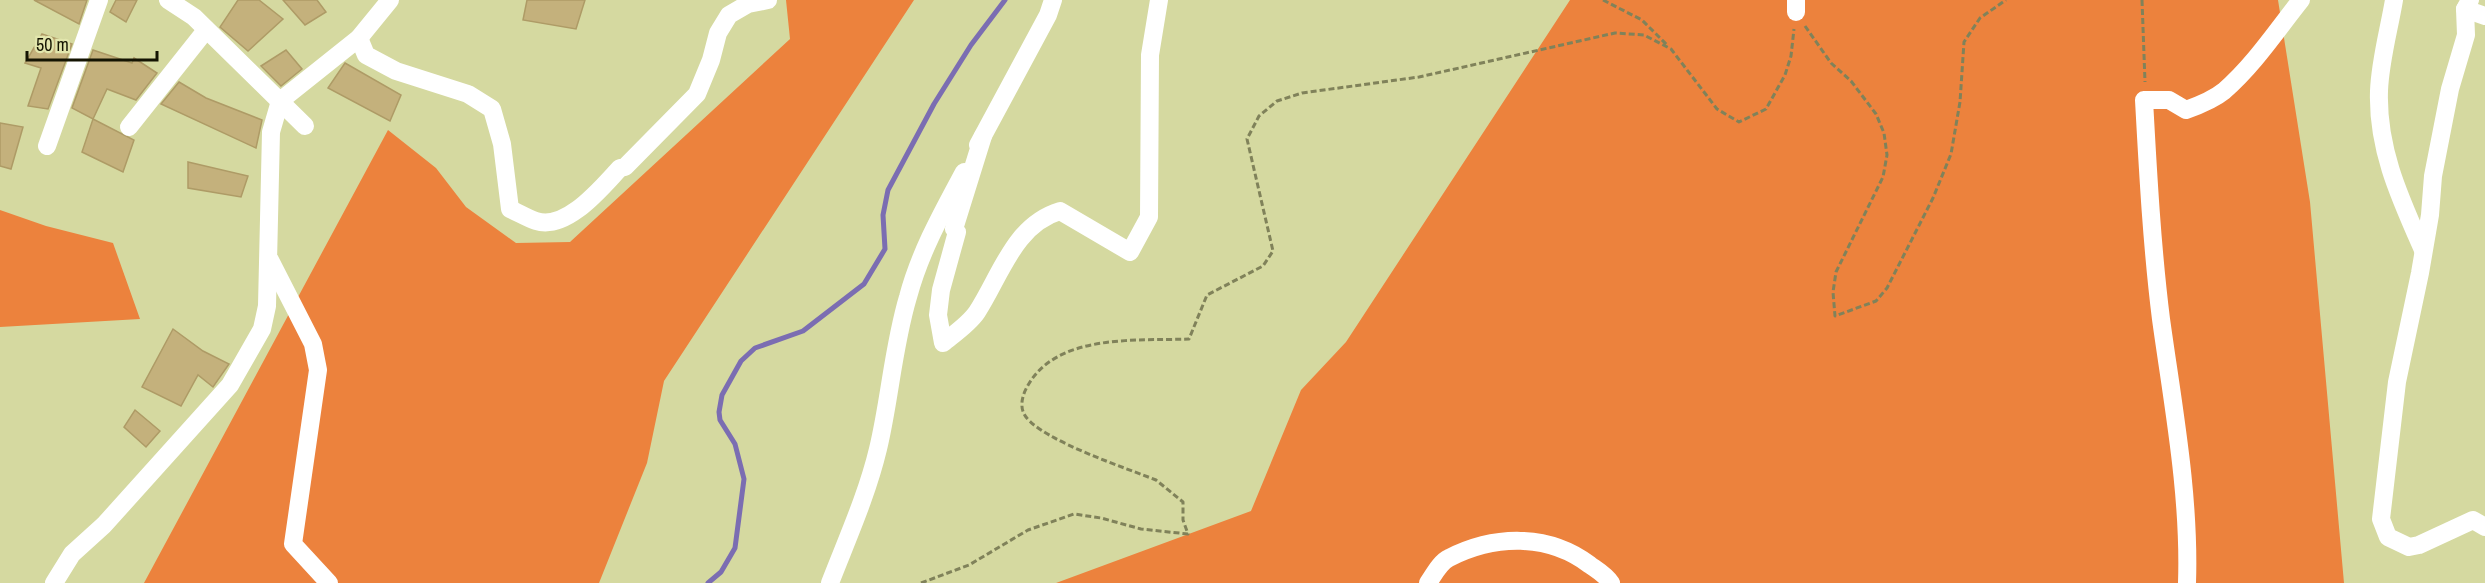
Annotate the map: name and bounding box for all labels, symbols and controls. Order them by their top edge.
scale bar [27,24,158,62]
text: 50 m [36,32,69,57]

